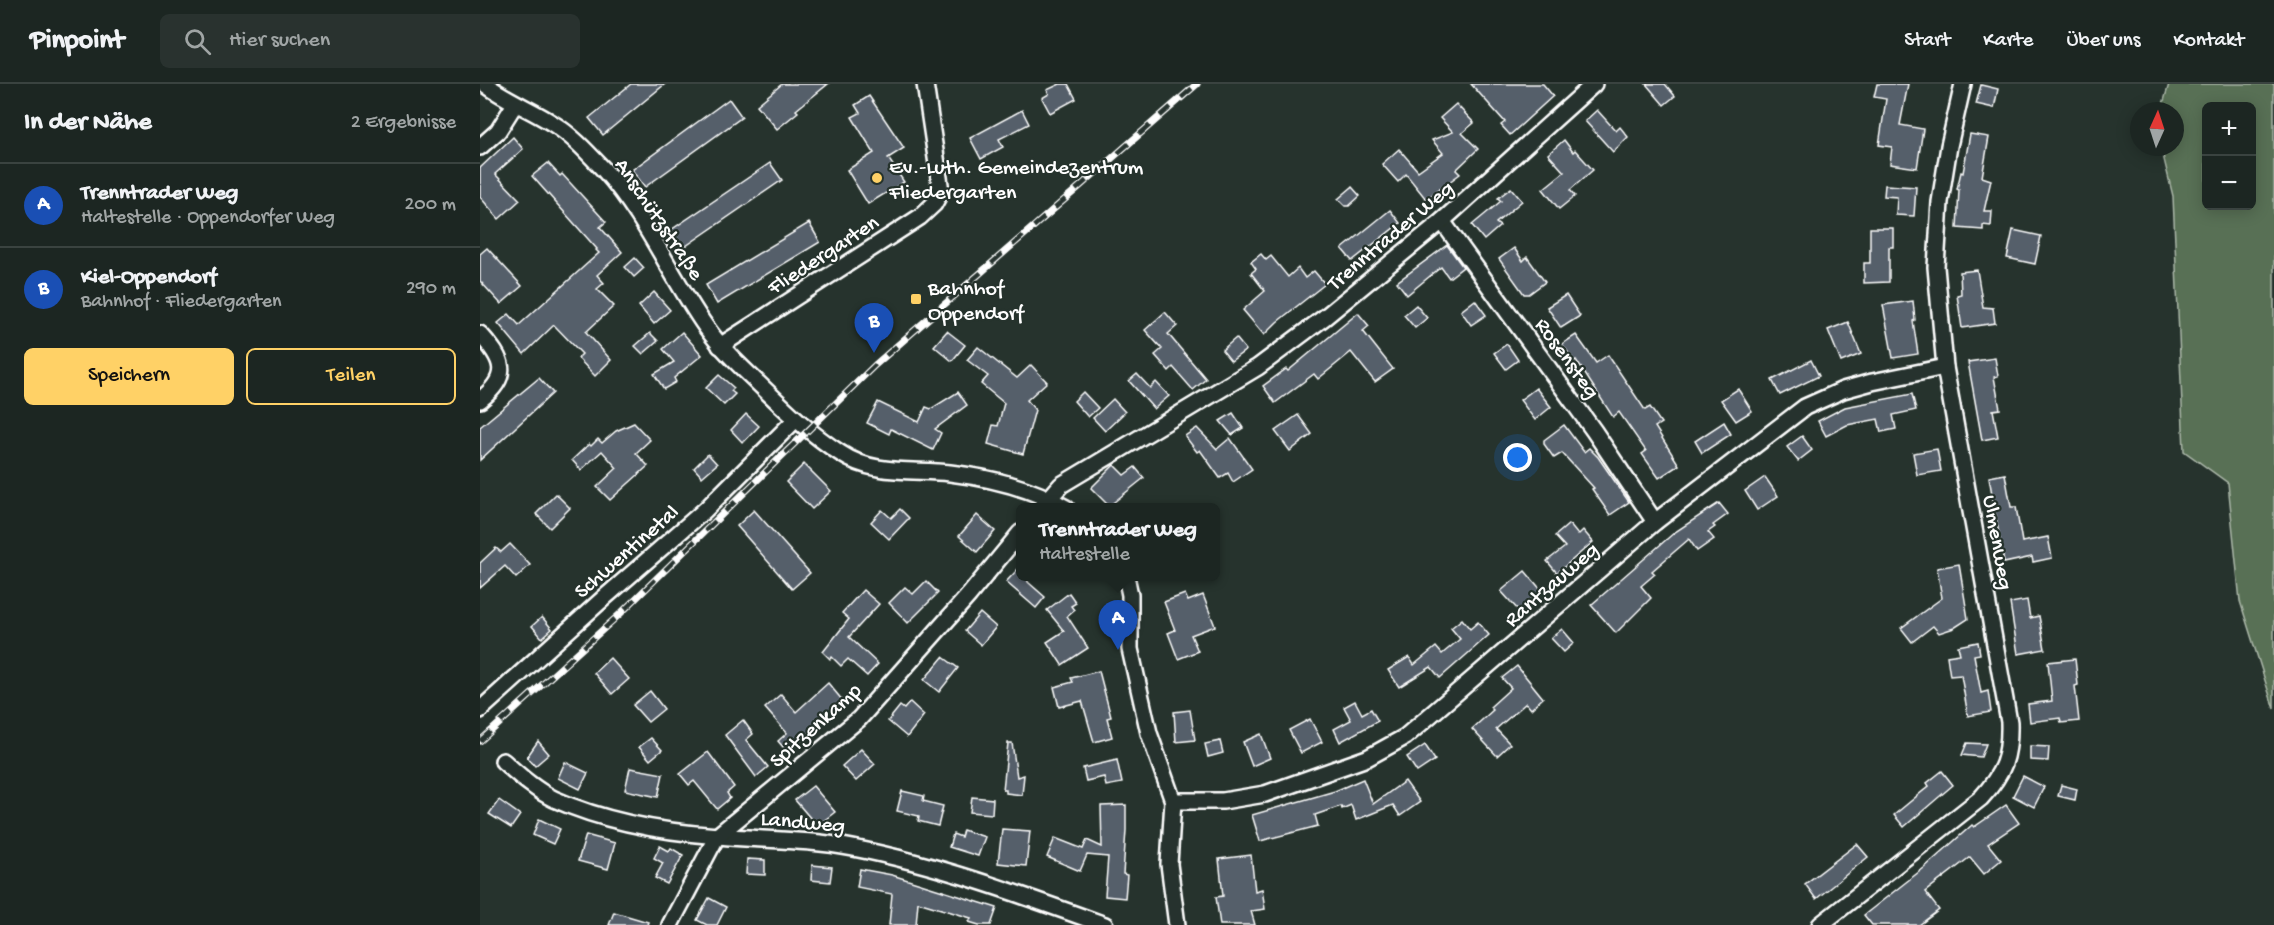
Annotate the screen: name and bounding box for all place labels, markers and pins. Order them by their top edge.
place label: Ev.-Luth. Gemeindezentrum Fliedergarten [888,156,1144,207]
marker: Ev.-Luth. Gemeindezentrum Fliedergarten [870,171,884,185]
place label: Bahnhof Oppendorf [927,277,1026,328]
marker: Bahnhof Oppendorf [909,292,923,306]
pin: B [854,304,894,353]
pin: A [1098,600,1138,650]

